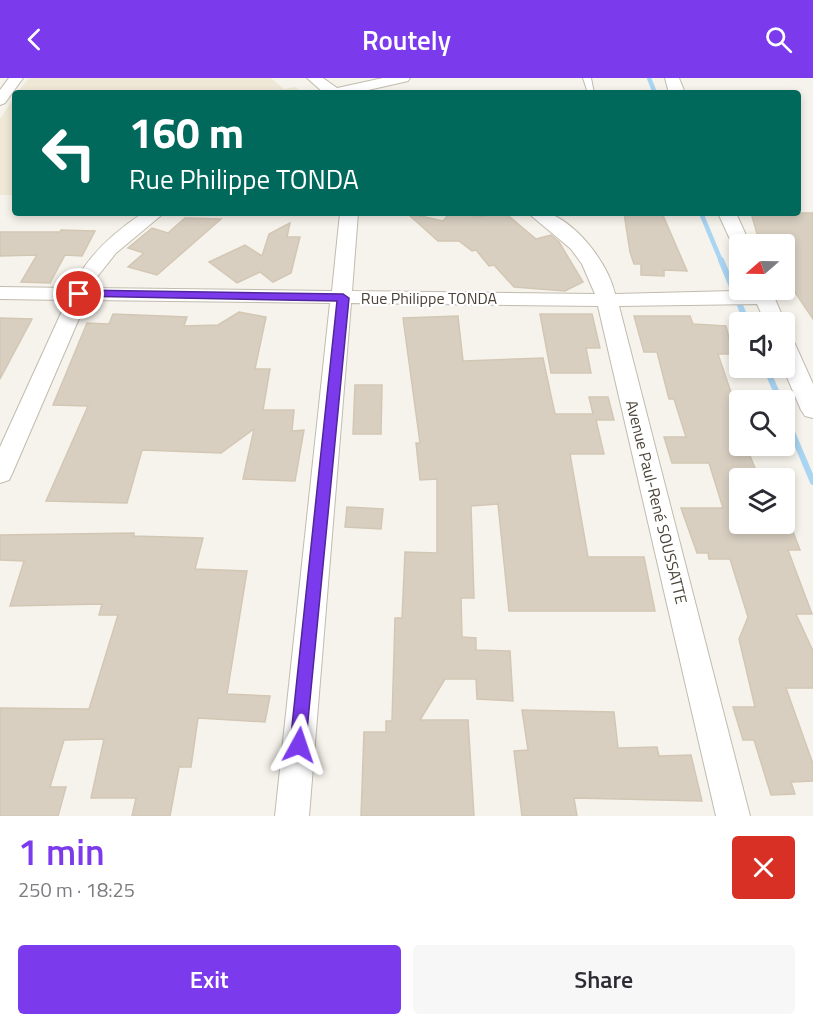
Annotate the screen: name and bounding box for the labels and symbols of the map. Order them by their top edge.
north arrow [729,234,795,300]
pin [53,268,104,319]
street label: Rue Philippe TONDA [361,286,498,310]
street label: Avenue Paul-René SOUSSATTE [620,398,694,607]
position arrow [267,713,331,777]

